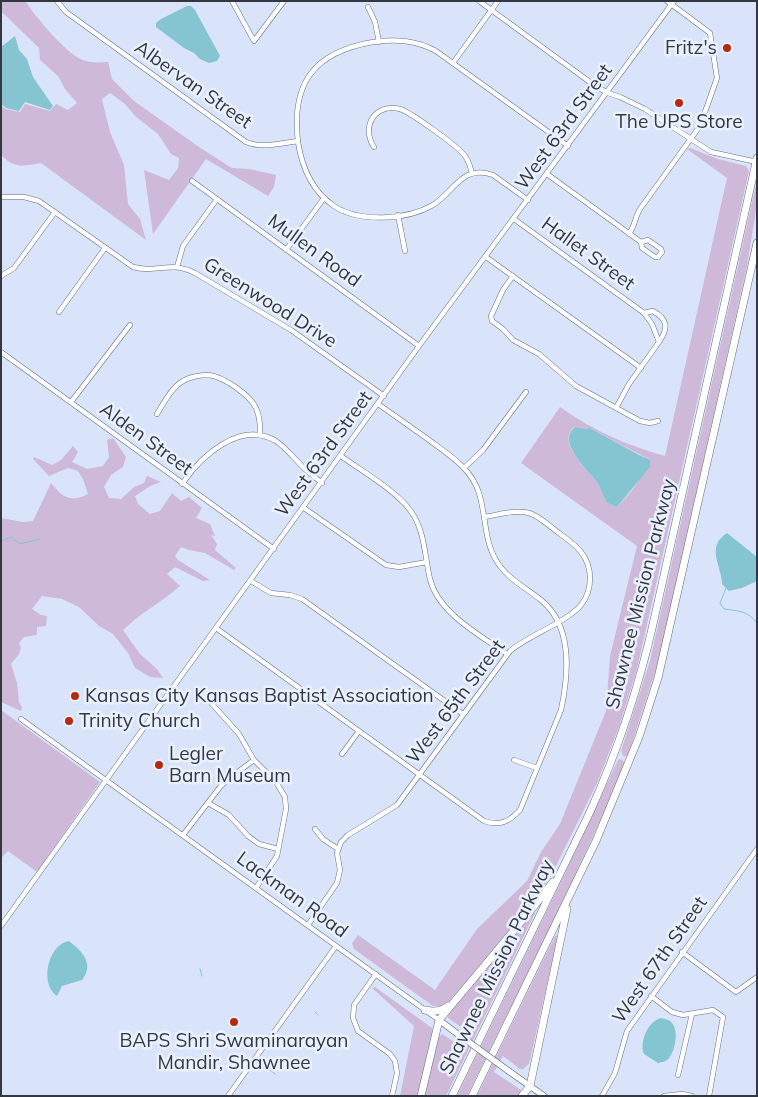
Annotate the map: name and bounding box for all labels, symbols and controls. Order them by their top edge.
street label: Albervan Street [130,36,256,134]
place label: Fritz's [665,37,717,59]
marker: Fritz's [721,42,733,54]
street label: West 63rd Street [511,60,617,194]
marker: The UPS Store [673,97,685,109]
place label: The UPS Store [615,111,743,133]
street label: Mullen Road [263,210,365,292]
street label: Hallet Street [537,213,639,295]
street label: Greenwood Drive [199,253,341,353]
street label: West 63rd Street [271,387,377,521]
street label: Alden Street [95,398,197,480]
street label: Shawnee Mission Parkway [601,477,681,711]
street label: West 65th Street [402,635,510,769]
place label: Kansas City Kansas Baptist Association [85,685,434,707]
marker: Kansas City Kansas Baptist Association [69,690,81,702]
place label: Trinity Church [79,710,200,732]
marker: Trinity Church [63,715,75,727]
place label: Legler Barn Museum [169,743,291,787]
marker: Legler Barn Museum [153,759,165,771]
street label: Lackman Road [232,847,352,943]
street label: Shawnee Mission Parkway [435,856,559,1078]
street label: West 67th Street [608,892,712,1028]
marker: BAPS Shri Swaminarayan Mandir, Shawnee [228,1016,240,1028]
place label: BAPS Shri Swaminarayan Mandir, Shawnee [120,1030,348,1074]

